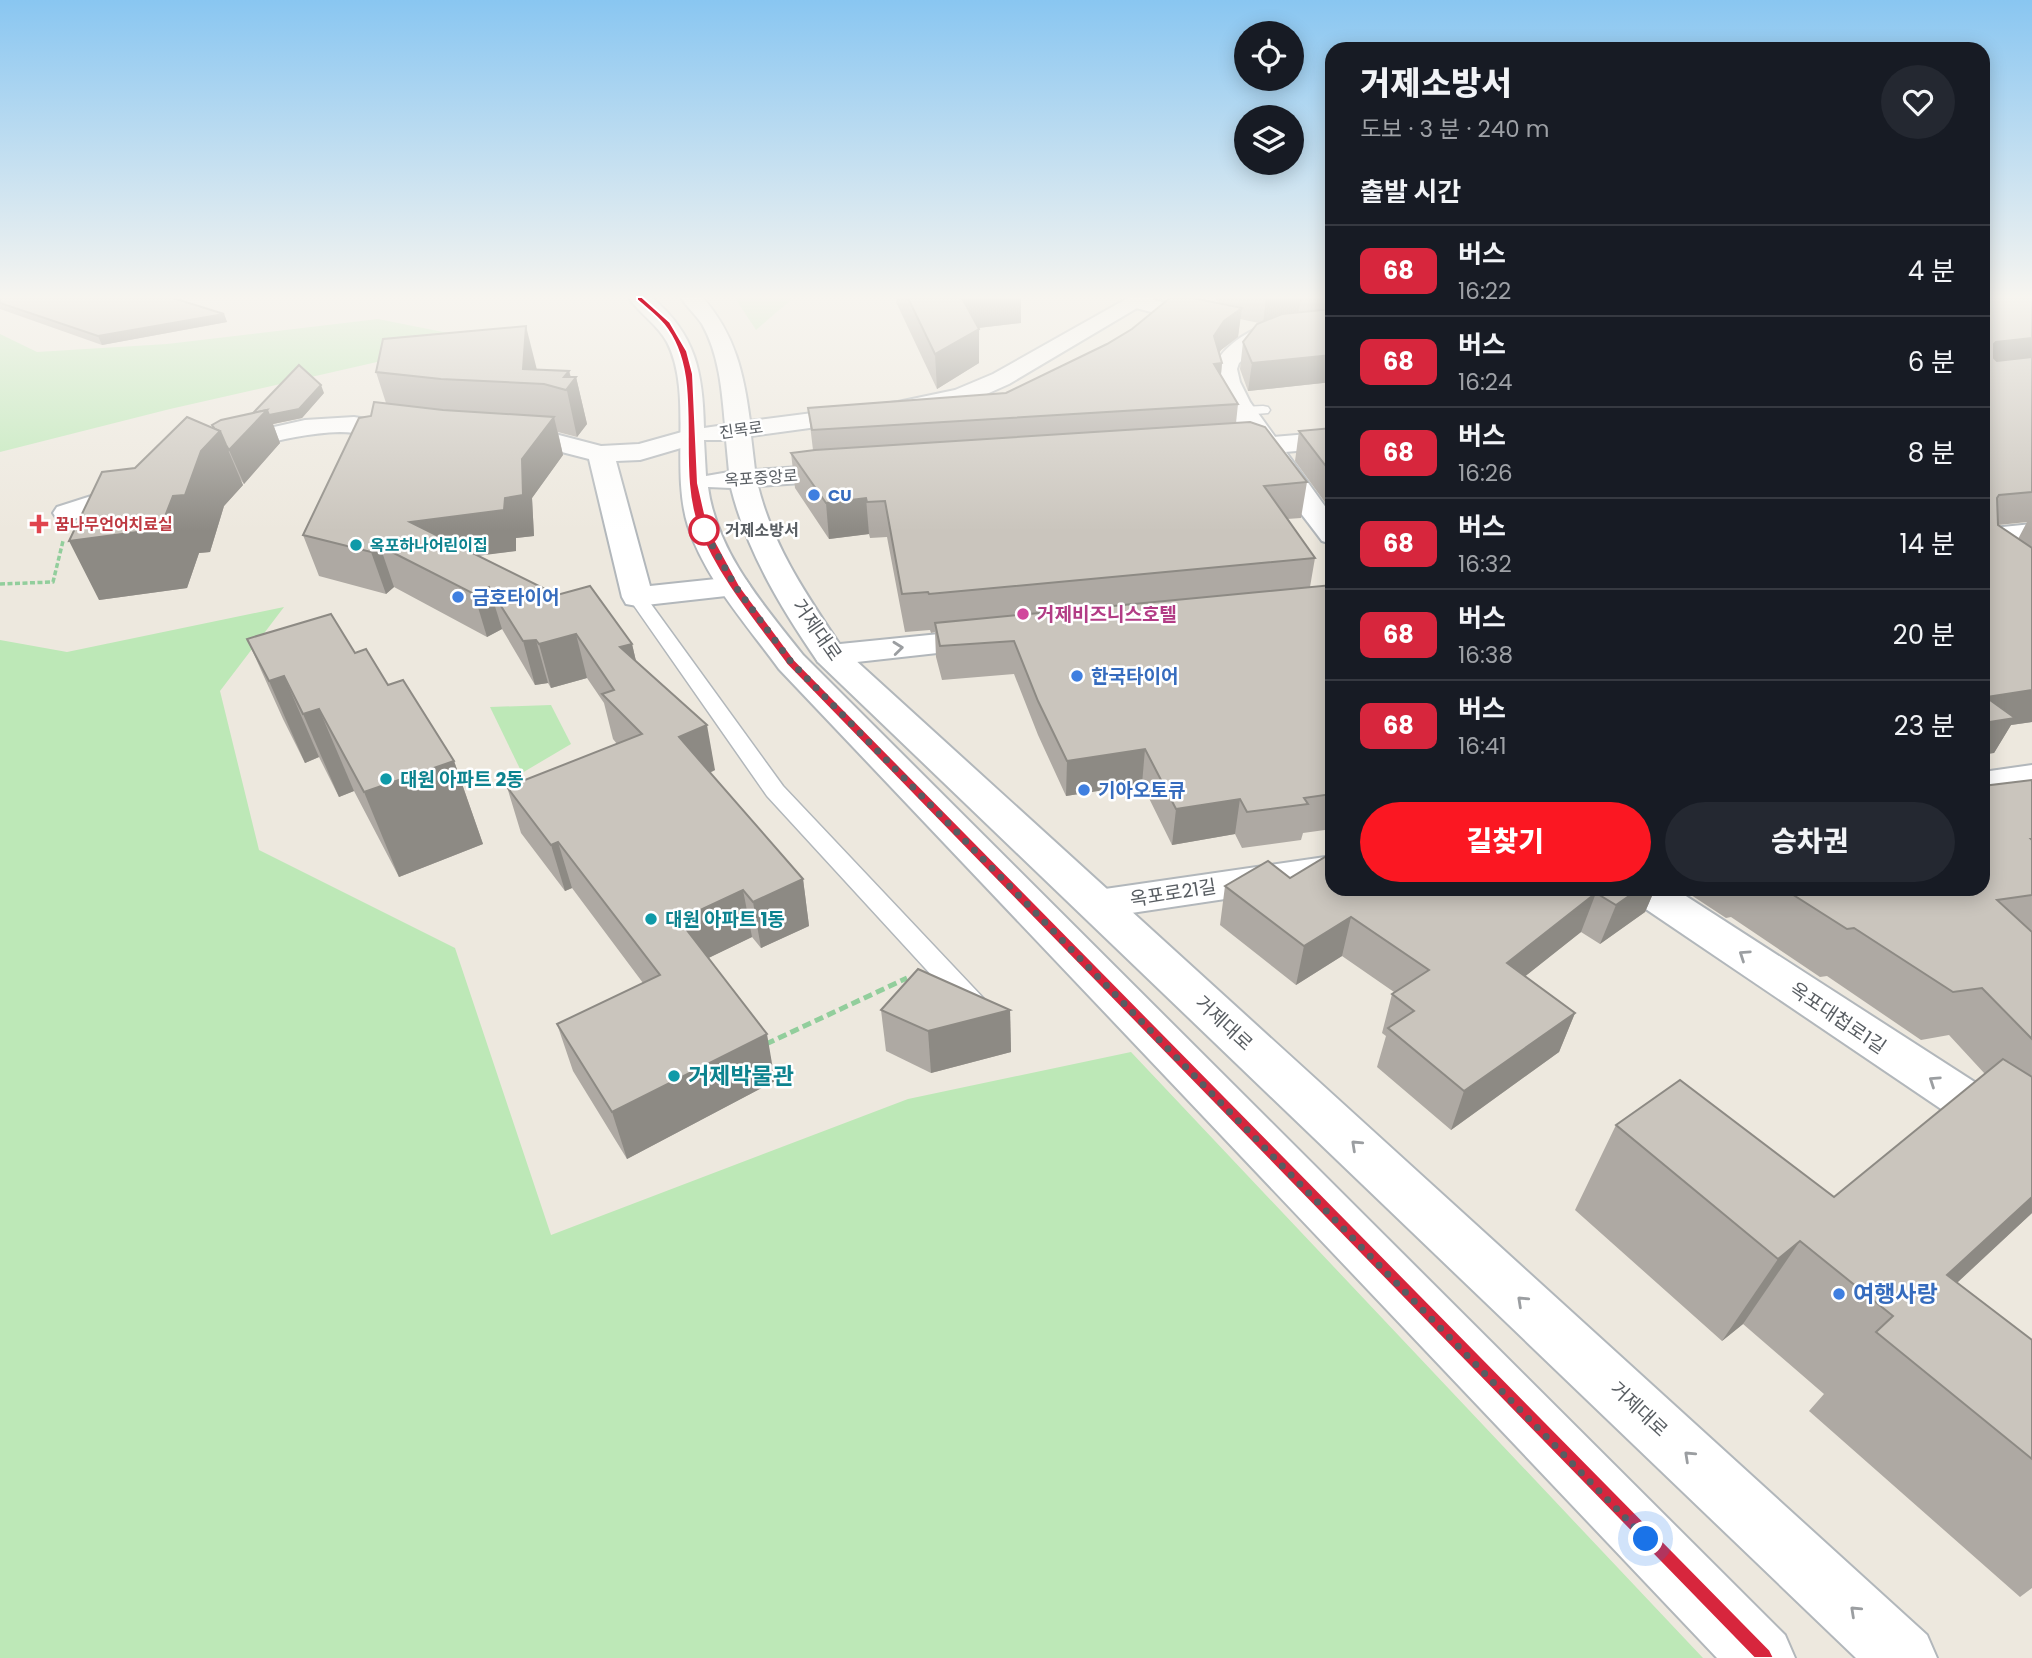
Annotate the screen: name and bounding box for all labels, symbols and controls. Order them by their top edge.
map controls [1234,21,1304,175]
button: locate [1234,21,1304,91]
text: 거제소방서 [1360,60,1512,107]
button: heart [1881,65,1955,139]
button: layers [1234,105,1304,175]
text: 도보 · 3 분 · 240 m [1360,113,1549,145]
text: 출발 시간 [1360,174,1461,210]
text: 버스 [1458,236,1506,272]
text: 4 분 [1908,253,1955,289]
text: 68 [1383,254,1414,287]
text: 16:22 [1458,275,1511,307]
text: 버스 [1458,327,1506,363]
text: 6 분 [1908,344,1955,380]
text: 68 [1383,345,1414,378]
text: 16:24 [1458,366,1513,398]
street label: 진목로 [718,416,765,444]
text: 버스 [1458,418,1506,454]
text: 8 분 [1908,435,1955,471]
text: 68 [1383,436,1414,469]
text: 16:26 [1458,457,1513,489]
street label: 옥포중앙로 [723,464,799,492]
place label: CU [828,484,851,507]
marker: CU [806,487,822,503]
text: 버스 [1458,509,1506,545]
place label: 꿈나무언어치료실 [55,513,173,536]
marker: 꿈나무언어치료실 [29,514,49,534]
marker: 거제소방서 [689,515,719,545]
place label: 거제소방서 [725,519,799,542]
text: 14 분 [1899,526,1955,562]
text: 68 [1383,527,1414,560]
place label: 옥포하나어린이집 [370,534,488,557]
marker: 옥포하나어린이집 [348,537,364,553]
text: 16:32 [1458,548,1512,580]
place label: 금호타이어 [472,584,559,611]
marker: 금호타이어 [450,589,466,605]
street label: 거제대로 [786,594,848,666]
text: 버스 [1458,600,1506,636]
place label: 거제비즈니스호텔 [1037,601,1177,628]
marker: 거제비즈니스호텔 [1015,606,1031,622]
text: 20 분 [1893,617,1955,653]
text: 68 [1383,618,1414,651]
text: 16:38 [1458,639,1513,671]
one-way arrow [893,641,904,656]
place label: 한국타이어 [1091,663,1178,690]
marker: 한국타이어 [1069,668,1085,684]
text: 버스 [1458,691,1506,727]
text: 23 분 [1894,708,1955,744]
text: 68 [1383,709,1414,742]
text: 16:41 [1458,730,1507,762]
place label: 대원 아파트 2동 [400,766,524,793]
marker: 대원 아파트 2동 [378,771,394,787]
place label: 기아오토큐 [1098,777,1185,804]
marker: 기아오토큐 [1076,782,1092,798]
button: 길찾기 [1360,802,1651,882]
button: 승차권 [1665,802,1955,882]
street label: 옥포로21길 [1128,873,1218,913]
place label: 대원 아파트 1동 [665,906,785,933]
marker: 대원 아파트 1동 [643,911,659,927]
one-way arrow [1739,950,1752,963]
street label: 옥포대첩로1길 [1784,976,1892,1060]
street label: 거제대로 [1189,989,1259,1057]
place label: 거제박물관 [688,1060,794,1092]
marker: 거제박물관 [666,1068,682,1084]
one-way arrow [1929,1077,1942,1089]
one-way arrow [1351,1141,1364,1154]
place label: 여행사랑 [1853,1278,1938,1310]
marker: 여행사랑 [1831,1286,1847,1302]
one-way arrow [1517,1296,1530,1309]
street label: 거제대로 [1604,1375,1674,1443]
one-way arrow [1684,1451,1697,1464]
your location [1628,1521,1663,1556]
one-way arrow [1850,1607,1863,1620]

